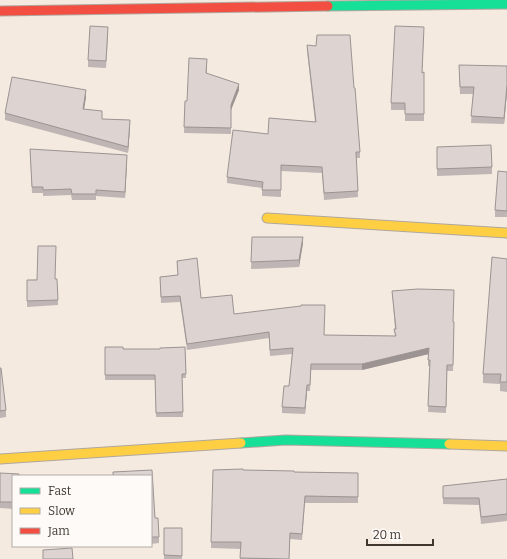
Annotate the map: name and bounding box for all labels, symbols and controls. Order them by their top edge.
legend [12,475,152,547]
text: Fast [48,484,72,498]
text: Slow [48,504,75,518]
scale bar [367,521,433,547]
text: Jam [47,524,70,538]
text: 20 m [373,528,402,542]

